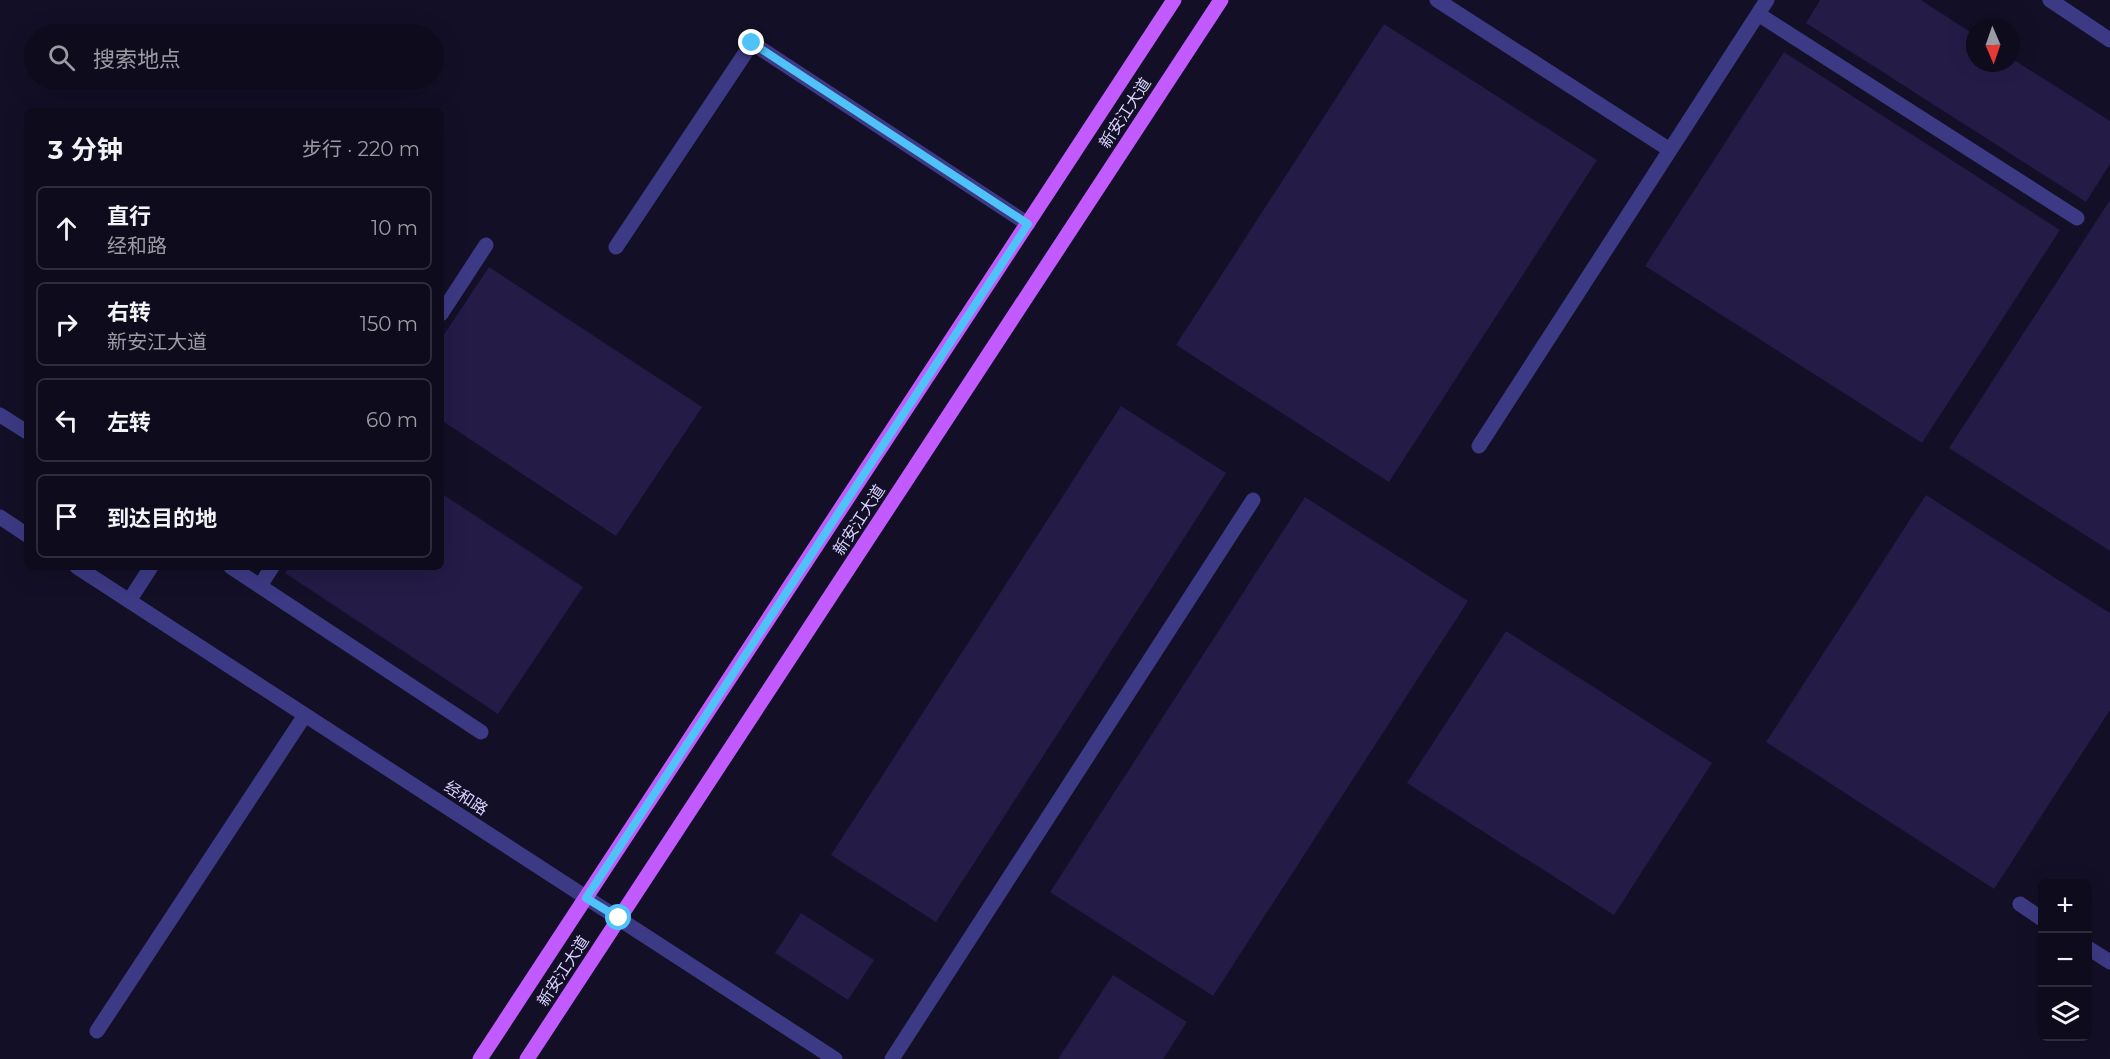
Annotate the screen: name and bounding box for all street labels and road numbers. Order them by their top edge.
street label: 新安江大道 [1095,74,1155,152]
street label: 新安江大道 [829,481,889,559]
street label: 经和路 [441,777,491,819]
street label: 新安江大道 [533,932,593,1010]

